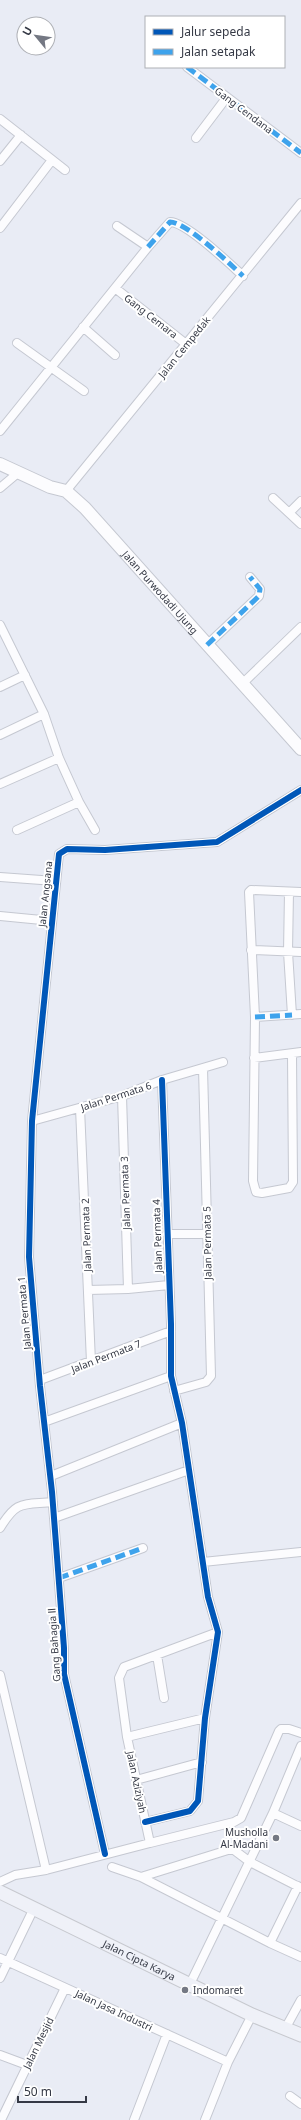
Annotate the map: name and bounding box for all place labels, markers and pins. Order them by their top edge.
place label: Musholla Al-Madani [221,1825,268,1851]
marker: Musholla Al-Madani [271,1833,281,1843]
place label: Indomaret [193,1983,243,1997]
marker: Indomaret [180,1985,190,1995]

